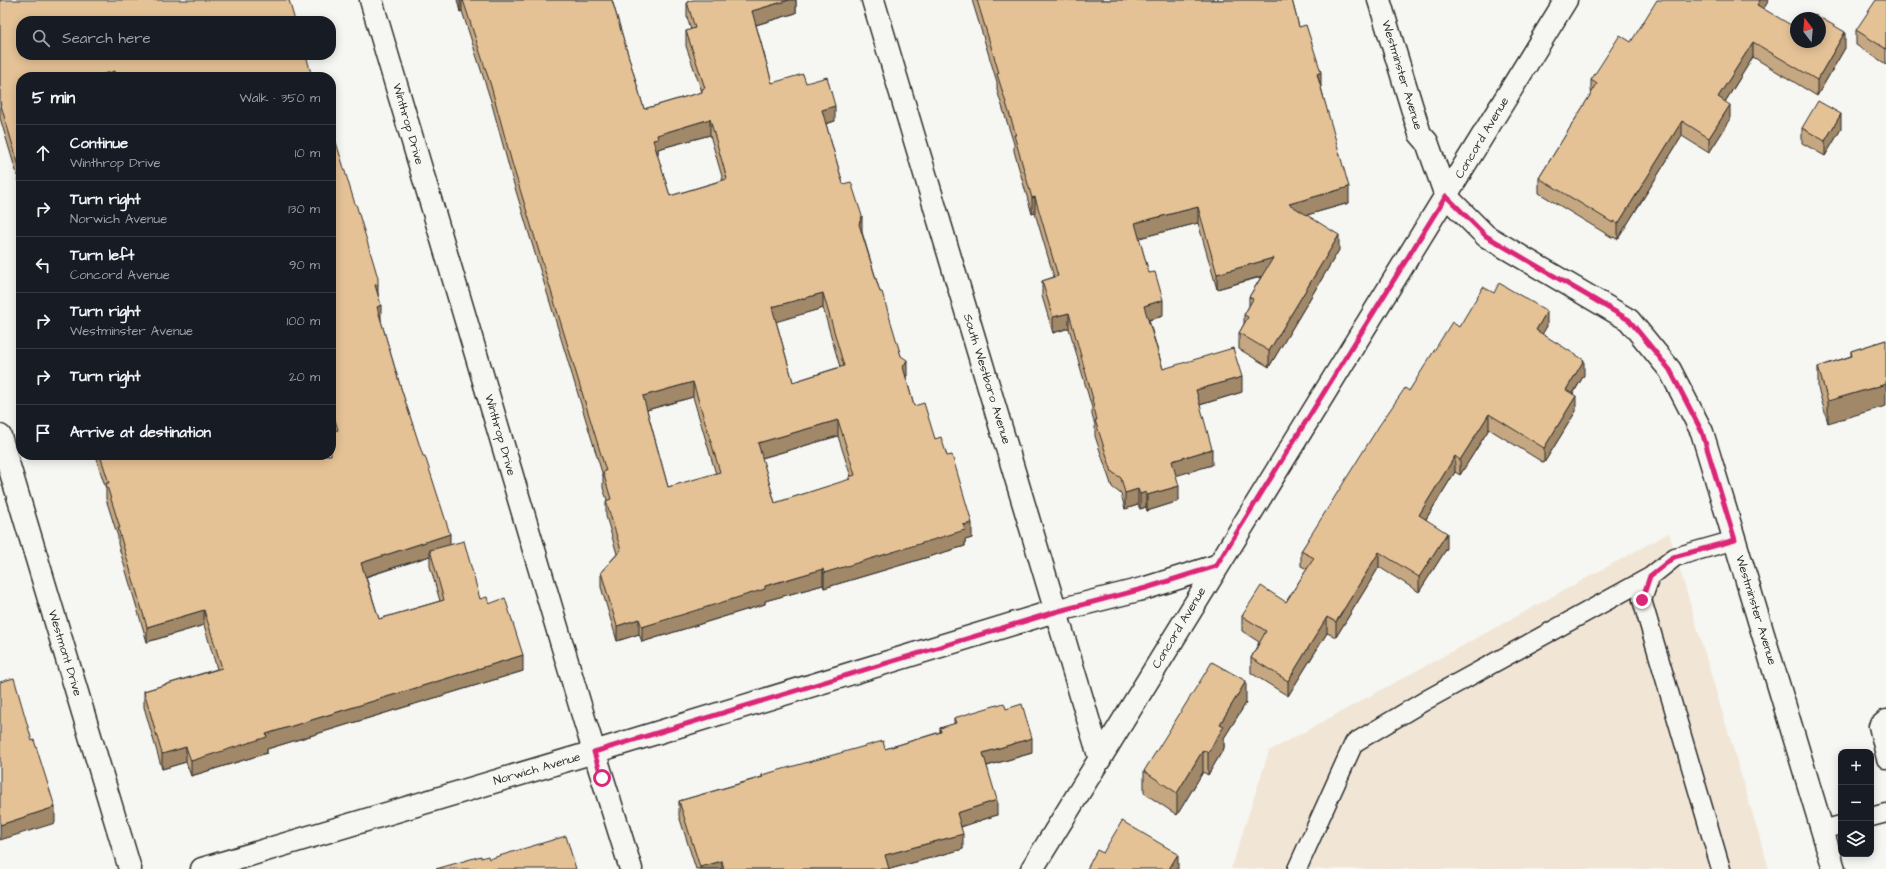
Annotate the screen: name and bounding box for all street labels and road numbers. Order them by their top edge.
street label: Westminster Avenue [1377,18,1427,132]
street label: Winthrop Drive [388,81,428,167]
street label: Concord Avenue [1451,94,1513,182]
street label: South Westboro Avenue [959,312,1015,447]
street label: Winthrop Drive [480,392,520,478]
street label: Westminster Avenue [1731,553,1781,667]
street label: Concord Avenue [1148,584,1210,672]
street label: Westmont Drive [44,608,86,699]
street label: Norwich Avenue [492,748,583,790]

